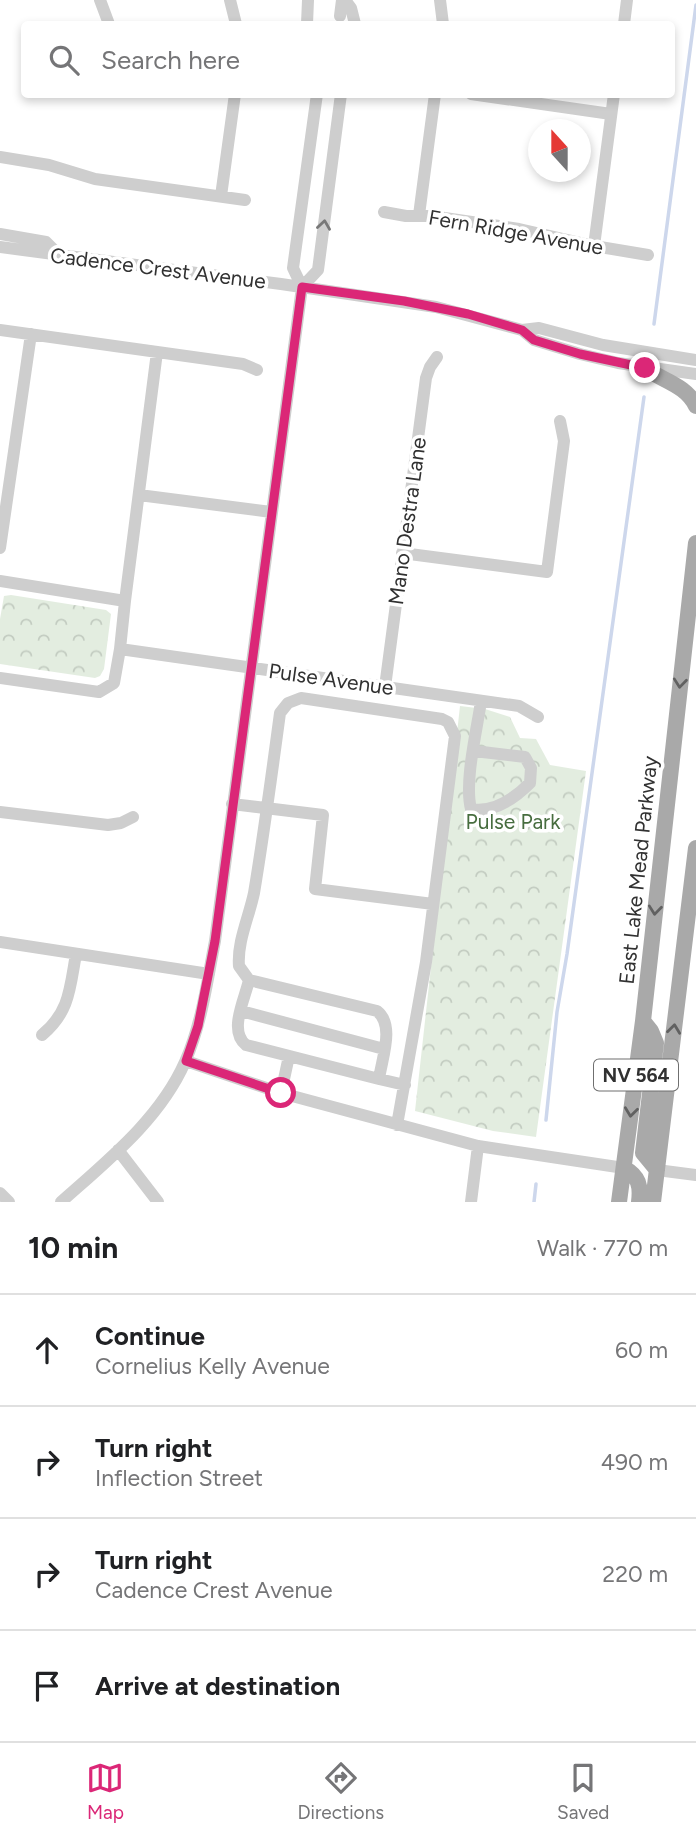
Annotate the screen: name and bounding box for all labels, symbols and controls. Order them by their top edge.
search box [21,21,675,98]
icon: search [45,41,83,79]
text: Search here [101,44,240,76]
north arrow [528,119,591,182]
street label: Fern Ridge Avenue [427,204,605,260]
one-way arrow [316,219,331,231]
street label: Cadence Crest Avenue [49,242,267,294]
route end [629,352,660,383]
street label: Mano Destra Lane [383,436,431,606]
street label: Pulse Avenue [267,658,395,700]
one-way arrow [673,678,688,689]
street label: East Lake Mead Parkway [614,755,662,985]
park label: Pulse Park [466,809,561,834]
one-way arrow [648,904,663,915]
one-way arrow [667,1023,682,1035]
road number: NV 564 [594,1060,678,1091]
route start [265,1077,296,1108]
one-way arrow [624,1107,639,1118]
text: 10 min [28,1229,118,1266]
text: Walk · 770 m [537,1234,668,1262]
text: Continue [95,1320,205,1352]
icon: ahead [28,1331,66,1369]
text: 60 m [615,1336,668,1364]
text: Cornelius Kelly Avenue [95,1352,330,1380]
text: Turn right [95,1432,212,1464]
icon: right [28,1443,66,1481]
text: 490 m [601,1448,668,1476]
text: Inflection Street [95,1464,263,1492]
text: Turn right [95,1544,212,1576]
icon: right [28,1555,66,1593]
text: 220 m [602,1560,668,1588]
text: Cadence Crest Avenue [95,1576,333,1604]
icon: arrive [28,1667,66,1705]
text: Arrive at destination [95,1670,340,1702]
tab: Map [86,1759,124,1824]
tab: Directions [297,1759,384,1824]
tab: Saved [557,1759,609,1824]

